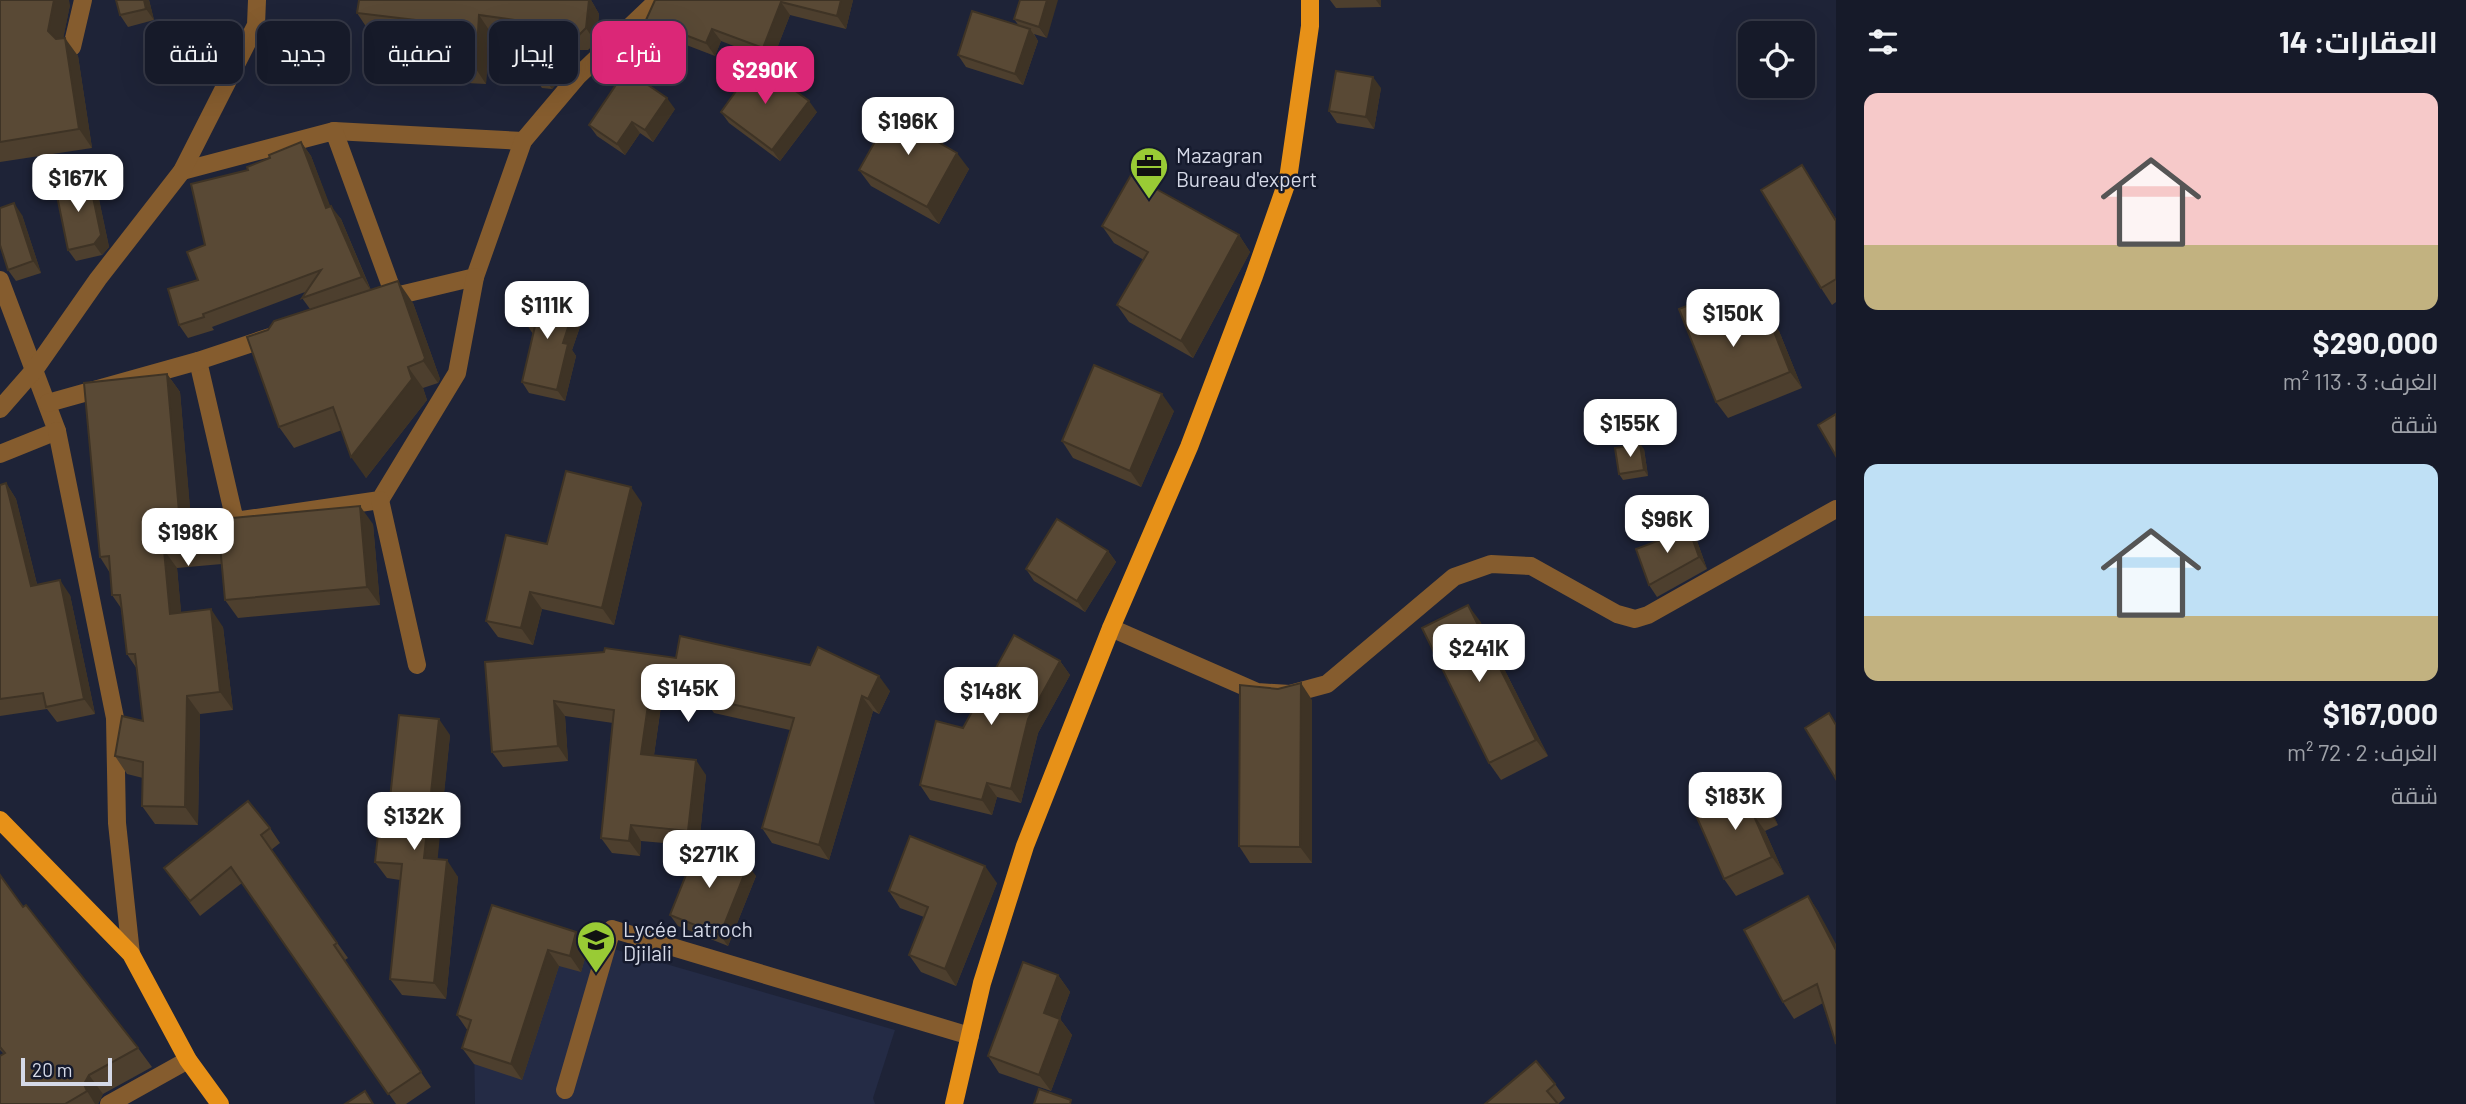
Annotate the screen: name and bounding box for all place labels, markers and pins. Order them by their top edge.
pin: $290K [716,46,814,106]
pin: $196K [859,97,957,157]
place label: Mazagran Bureau d'expert [1176,142,1317,191]
office icon: Mazagran Bureau d'expert [1128,145,1170,200]
pin: $167K [29,154,127,214]
pin: $111K [498,282,596,341]
pin: $150K [1684,290,1782,349]
pin: $155K [1581,400,1679,459]
pin: $96K [1626,496,1708,555]
pin: $198K [139,508,237,568]
pin: $241K [1430,624,1528,684]
pin: $145K [639,664,737,724]
pin: $148K [942,668,1040,727]
pin: $183K [1686,772,1784,832]
pin: $132K [365,792,463,852]
pin: $271K [660,830,758,890]
place label: Lycée Latroch Djilali [623,916,753,965]
school or university icon: Lycée Latroch Djilali [575,919,617,974]

